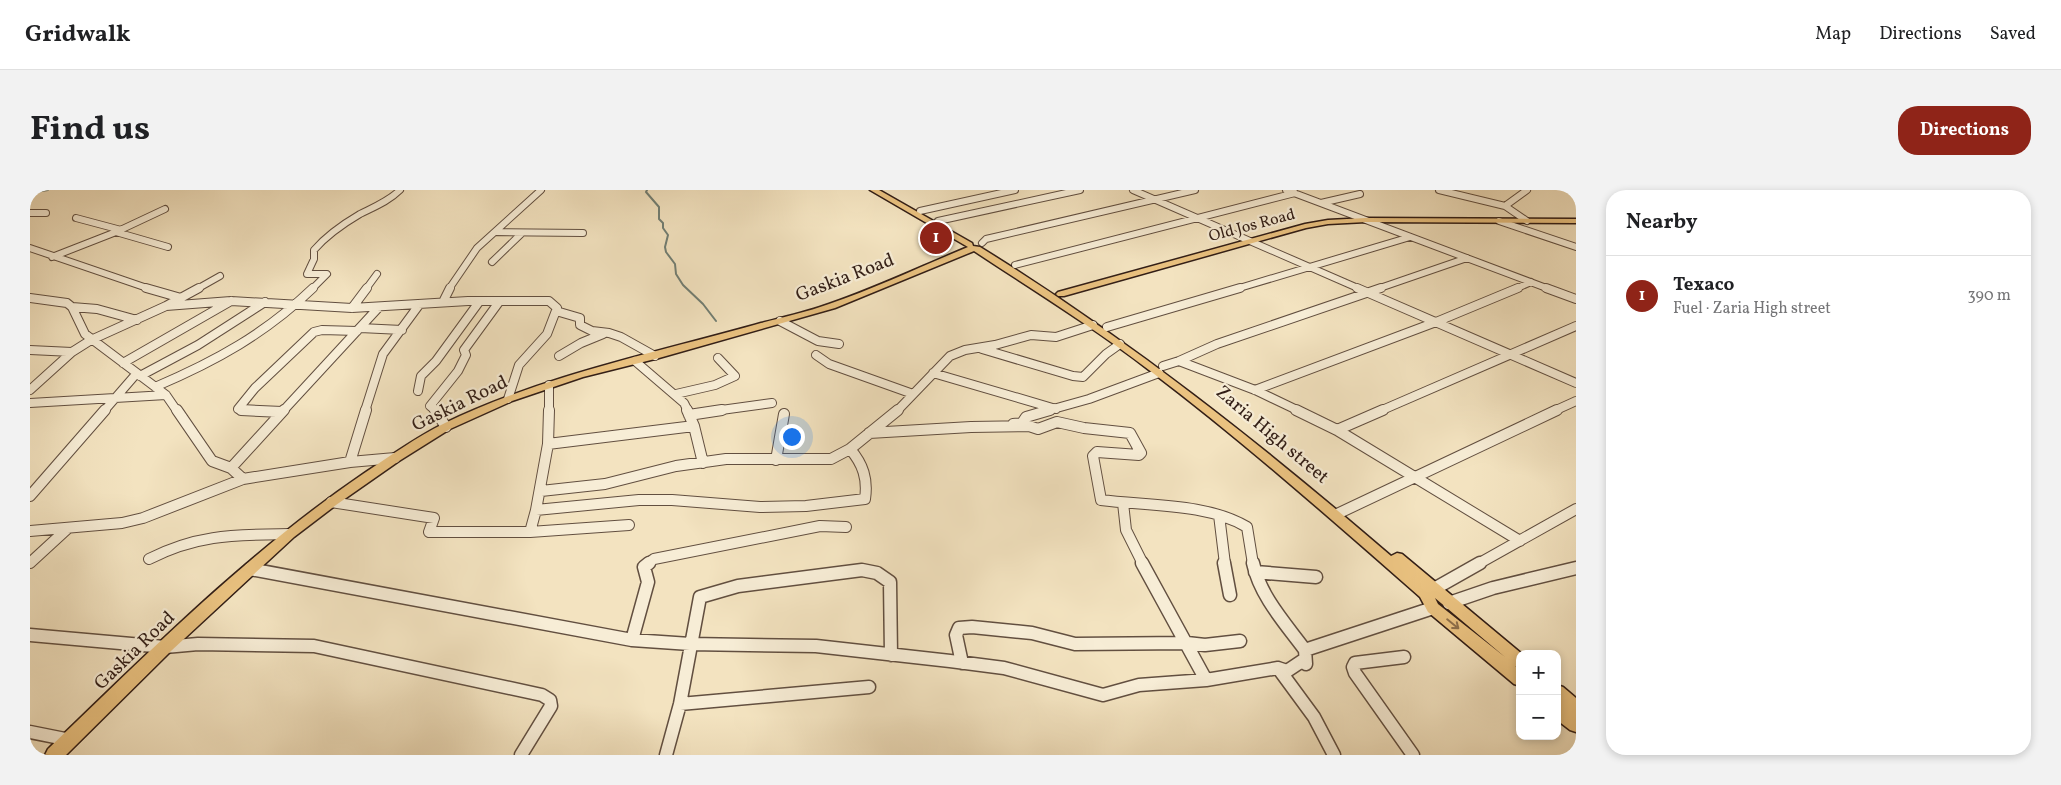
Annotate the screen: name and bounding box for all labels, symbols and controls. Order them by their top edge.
text: Gridwalk [25,18,131,52]
text: Map [1815,22,1851,47]
text: Directions [1879,22,1962,47]
text: Saved [1990,22,2036,47]
text: Find us [30,106,150,154]
button: Directions [1898,106,2031,155]
street label: Old Jos Road [1206,204,1298,248]
text: Nearby [1626,208,1697,237]
pin: 1 [920,219,952,257]
street label: Gaskia Road [792,247,898,309]
text: Texaco [1673,272,1734,298]
text: 1 [1639,285,1645,307]
text: 390 m [1968,285,2011,307]
text: Fuel · Zaria High street [1673,298,1831,320]
street label: Gaskia Road [408,370,512,438]
street label: Zaria High street [1210,380,1334,490]
your location [779,424,805,450]
street label: Gaskia Road [89,606,181,696]
one-way arrow [1446,619,1459,630]
map controls [1516,650,1561,740]
button: + [1516,650,1561,695]
button: − [1516,695,1561,740]

